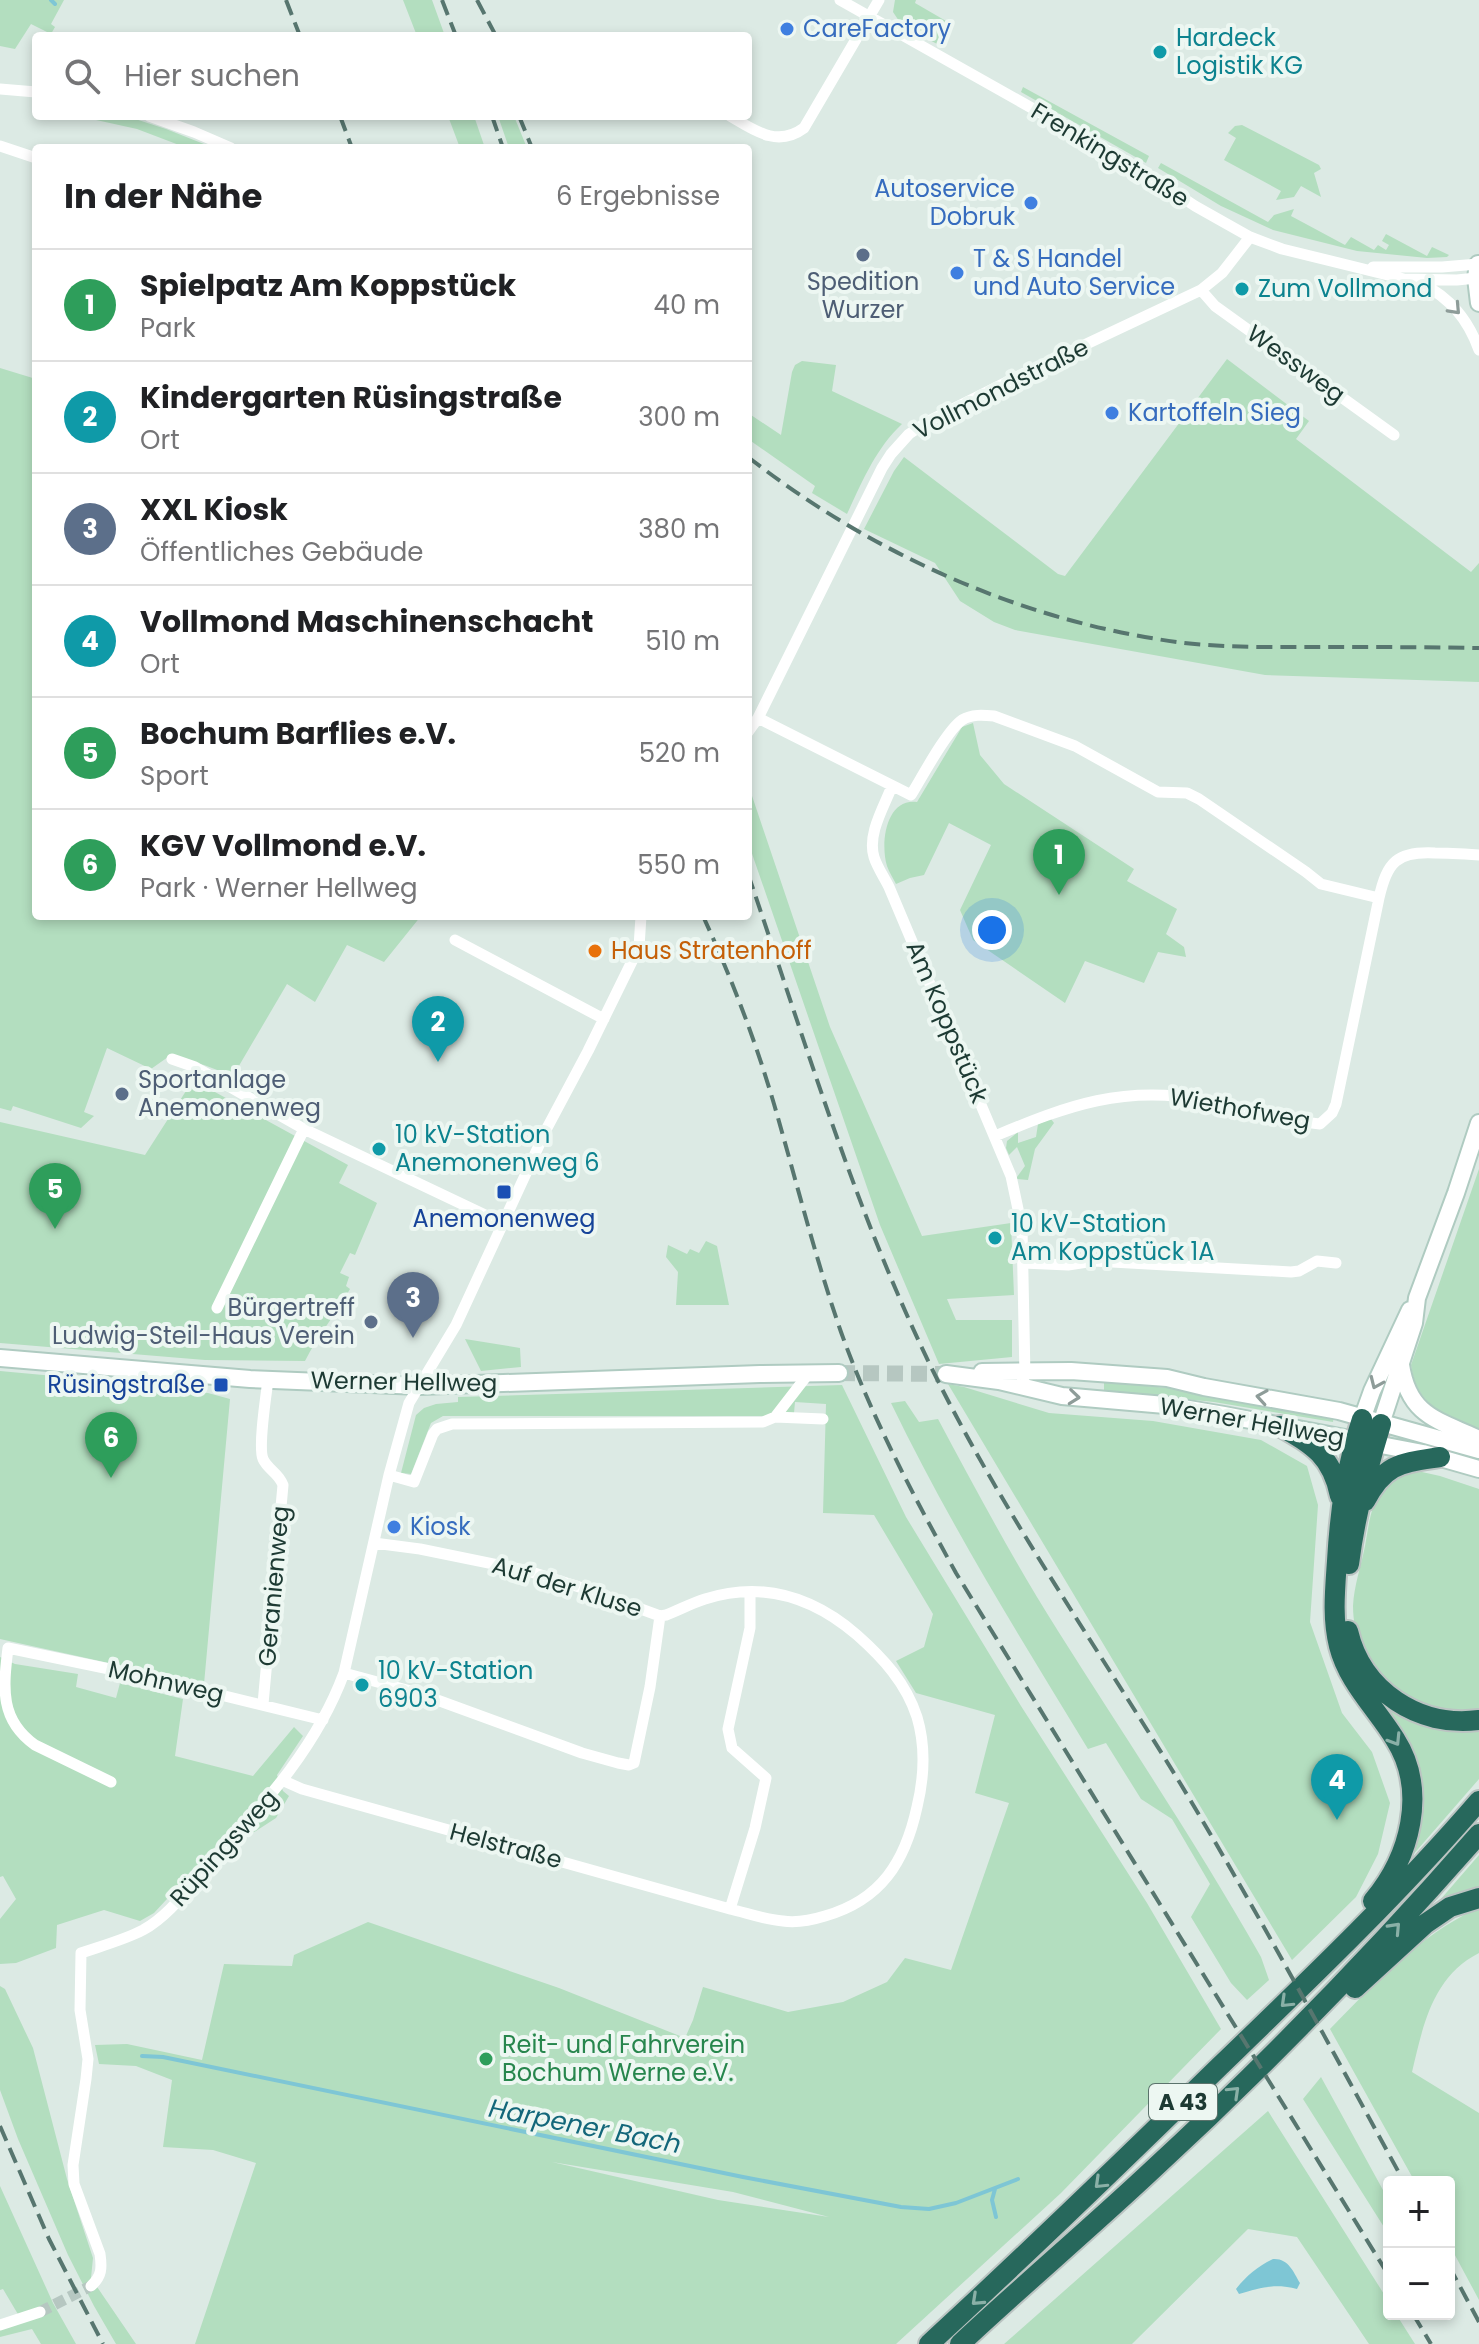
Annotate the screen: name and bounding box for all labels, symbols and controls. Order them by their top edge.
place label: CareFactory [803,12,952,45]
marker: CareFactory [778,20,796,38]
place label: Hardeck Logistik KG [1176,21,1303,82]
search box [32,32,752,120]
marker: Hardeck Logistik KG [1151,43,1169,61]
icon: search [60,54,104,98]
text: Hier suchen [124,54,300,97]
street label: Frenkingstraße [1025,94,1195,215]
text: In der Nähe [64,172,262,220]
place label: Autoservice Dobruk [874,172,1016,233]
text: 6 Ergebnisse [556,178,720,214]
marker: Autoservice Dobruk [1022,194,1040,212]
place label: T & S Handel und Auto Service [973,242,1175,303]
marker: Spedition Wurzer [854,246,872,264]
text: Spielpatz Am Koppstück [140,264,516,307]
marker: T & S Handel und Auto Service [948,264,966,282]
place label: Spedition Wurzer [807,265,919,326]
place label: Zum Vollmond [1258,272,1433,305]
marker: Zum Vollmond [1233,280,1251,298]
text: 1 [85,287,95,323]
text: 40 m [654,287,720,323]
one-way arrow [1446,300,1461,314]
text: Park [140,310,196,346]
street label: Wessweg [1240,317,1352,410]
street label: Vollmondstraße [907,330,1094,447]
text: Kindergarten Rüsingstraße [140,376,562,419]
place label: Kartoffeln Sieg [1128,396,1301,429]
text: 2 [83,399,97,435]
text: 300 m [638,399,720,435]
marker: Kartoffeln Sieg [1103,404,1121,422]
text: Ort [140,422,180,458]
text: XXL Kiosk [140,488,288,531]
text: 3 [82,511,98,547]
text: 380 m [638,511,720,547]
text: Öffentliches Gebäude [140,534,423,570]
text: Vollmond Maschinenschacht [140,600,593,643]
text: 4 [81,623,99,659]
text: 510 m [645,623,720,659]
text: Ort [140,646,180,682]
text: Bochum Barflies e.V. [140,712,456,755]
text: 5 [82,735,98,771]
text: 520 m [639,735,720,771]
text: Sport [140,758,209,794]
text: KGV Vollmond e.V. [140,824,426,867]
pin: 1 [1033,829,1085,895]
text: 6 [82,847,98,883]
text: 550 m [637,847,720,883]
text: Park · Werner Hellweg [140,870,418,906]
your location [972,910,1012,950]
place label: Haus Stratenhoff [611,934,812,967]
street label: Am Koppstück [898,936,997,1108]
marker: Haus Stratenhoff [586,942,604,960]
pin: 2 [412,996,464,1062]
place label: Sportanlage Anemonenweg [138,1063,321,1124]
street label: Wiethofweg [1167,1080,1313,1137]
marker: Sportanlage Anemonenweg [113,1085,131,1103]
place label: 10 kV-Station Anemonenweg 6 [395,1118,600,1179]
marker: 10 kV-Station Anemonenweg 6 [370,1140,388,1158]
pin: 5 [29,1163,81,1229]
marker: Anemonenweg [495,1183,513,1201]
place label: Anemonenweg [413,1202,595,1235]
place label: 10 kV-Station Am Koppstück 1A [1011,1207,1214,1268]
marker: 10 kV-Station Am Koppstück 1A [986,1229,1004,1247]
pin: 3 [387,1272,439,1338]
place label: Bürgertreff Ludwig-Steil-Haus Verein [52,1291,355,1352]
marker: Bürgertreff Ludwig-Steil-Haus Verein [362,1313,380,1331]
street label: Werner Hellweg [310,1363,498,1400]
place label: Rüsingstraße [47,1368,205,1401]
one-way arrow [1370,1374,1386,1389]
marker: Rüsingstraße [212,1376,230,1394]
one-way arrow [1068,1389,1081,1406]
street label: Werner Hellweg [1157,1389,1347,1454]
one-way arrow [1255,1389,1269,1406]
pin: 6 [85,1412,137,1478]
street label: Geranienweg [250,1504,297,1668]
place label: Kiosk [410,1510,471,1543]
marker: Kiosk [385,1518,403,1536]
street label: Auf der Kluse [488,1548,646,1625]
street label: Mohnweg [105,1652,227,1711]
place label: 10 kV-Station 6903 [378,1654,533,1715]
marker: 10 kV-Station 6903 [353,1676,371,1694]
one-way arrow [1386,1731,1401,1746]
pin: 4 [1311,1754,1363,1820]
street label: Rüpingsweg [162,1782,285,1913]
street label: Helstraße [446,1815,566,1876]
one-way arrow [1385,1922,1399,1937]
one-way arrow [1281,1993,1295,2007]
place label: Reit- und Fahrverein Bochum Werne e.V. [502,2028,745,2089]
marker: Reit- und Fahrverein Bochum Werne e.V. [477,2050,495,2068]
road number: A 43 [1149,2084,1217,2120]
one-way arrow [1225,2086,1239,2101]
water label: Harpener Bach [486,2090,684,2162]
one-way arrow [1094,2174,1109,2188]
map controls [1383,2176,1455,2320]
button: + [1383,2176,1455,2248]
button: − [1383,2248,1455,2320]
one-way arrow [972,2291,986,2306]

